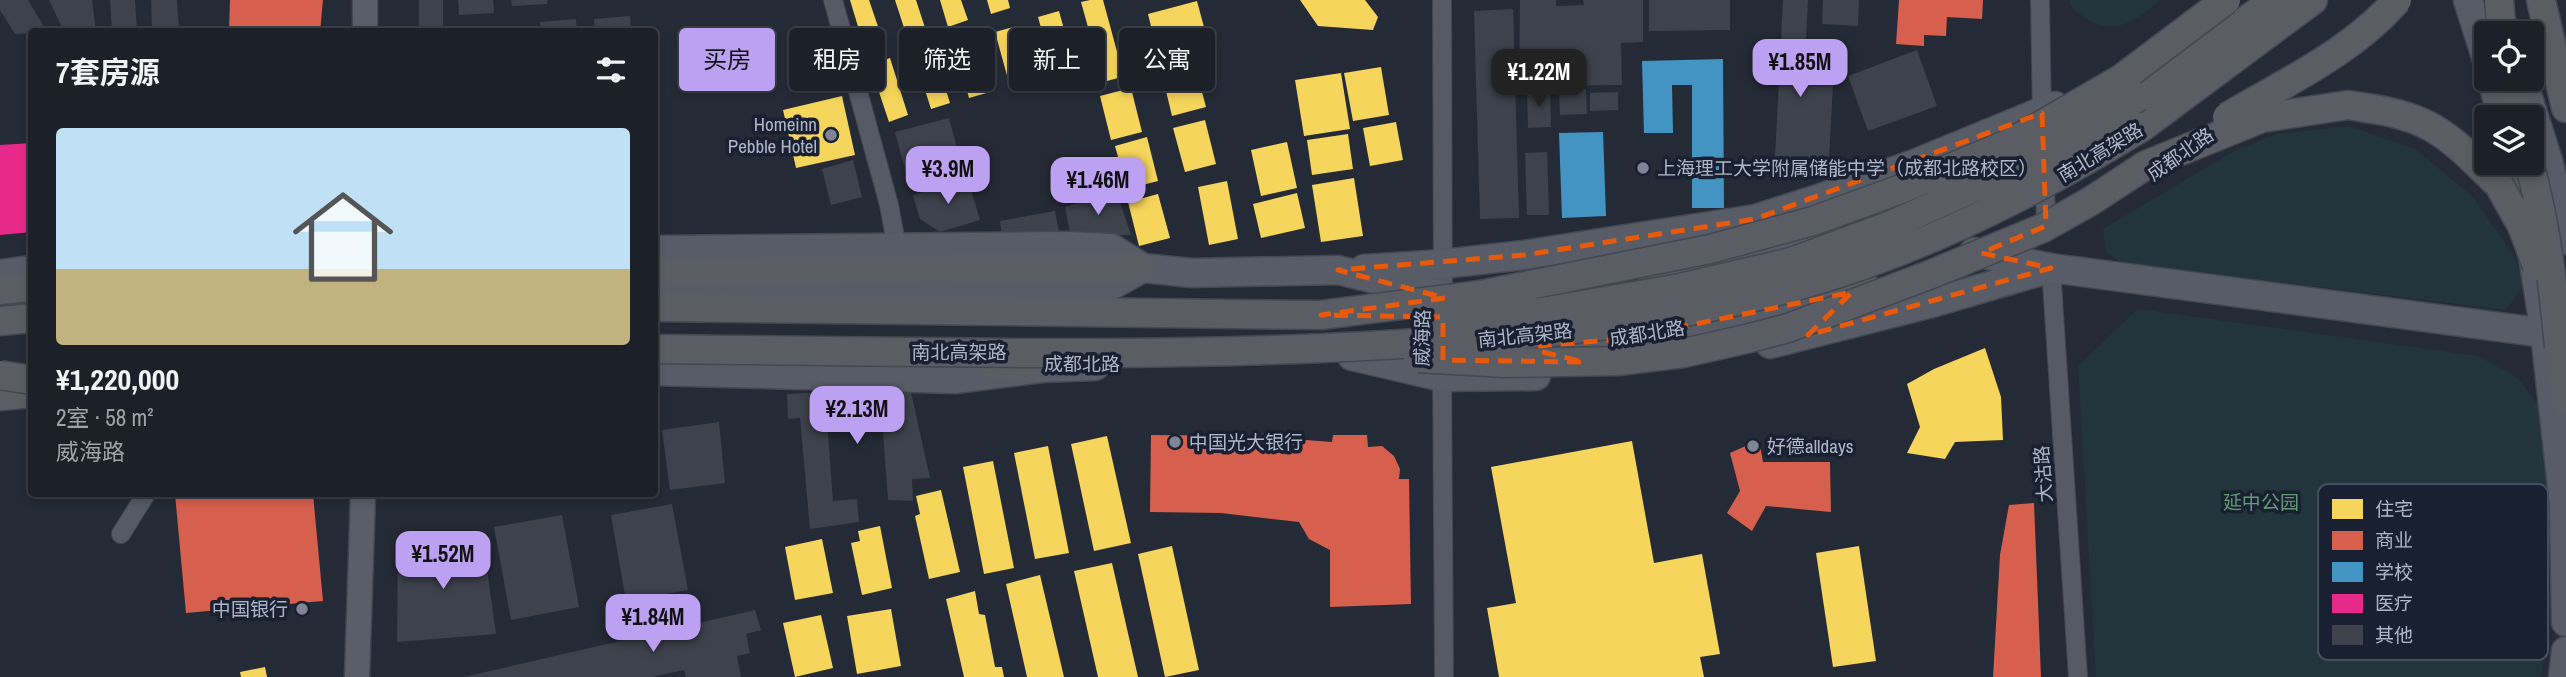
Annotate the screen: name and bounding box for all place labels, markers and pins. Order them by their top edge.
pin: ¥1.85M [1743,40,1857,99]
pin: ¥1.22M [1482,50,1596,109]
place label: Homeinn Pebble Hotel [728,111,817,159]
marker: Homeinn Pebble Hotel [823,127,839,143]
pin: ¥3.9M [899,146,997,206]
place label: 上海理工大学附属储能中学（成都北路校区） [1657,155,2037,181]
pin: ¥1.46M [1041,158,1155,217]
marker: 上海理工大学附属储能中学（成都北路校区） [1635,160,1651,176]
pin: ¥2.13M [800,386,914,446]
place label: 中国光大银行 [1189,429,1303,455]
place label: 好德alldays [1767,433,1854,459]
marker: 中国光大银行 [1167,434,1183,450]
marker: 好德alldays [1745,438,1761,454]
pin: ¥1.52M [386,532,500,591]
pin: ¥1.84M [596,594,710,654]
place label: 中国银行 [212,596,288,622]
marker: 中国银行 [294,601,310,617]

